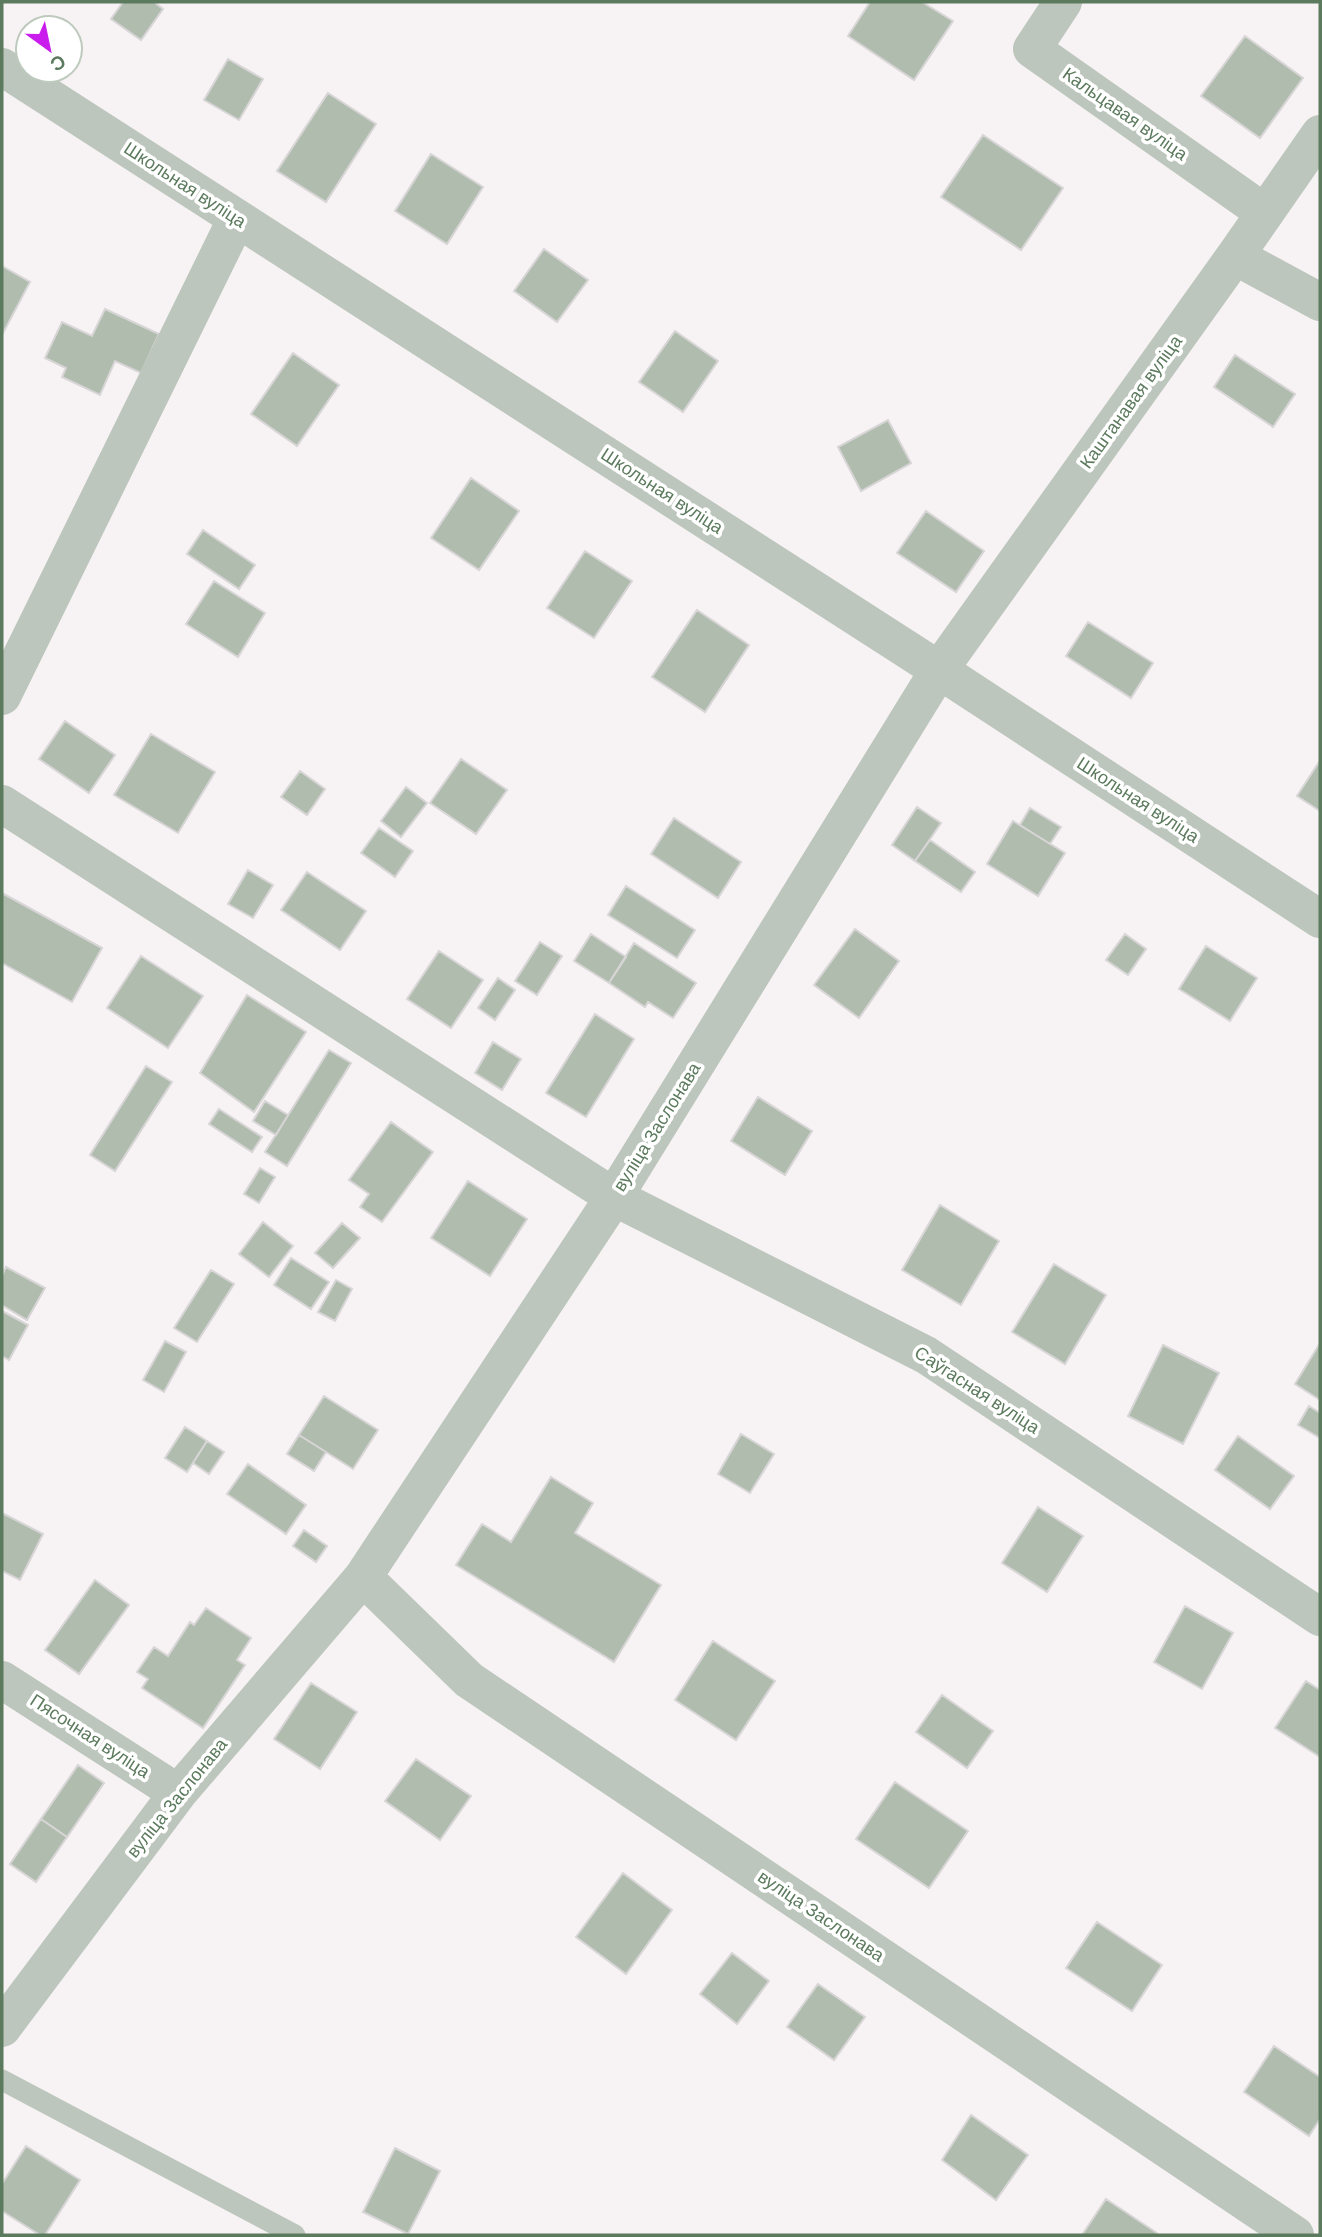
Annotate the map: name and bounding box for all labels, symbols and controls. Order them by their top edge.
north arrow [14,14,84,84]
text: С [46,50,69,76]
street label: Кальцавая вуліца [1059,64,1192,165]
street label: Школьная вуліца [120,138,251,232]
street label: Каштанавая вуліца [1076,331,1187,472]
street label: Школьная вуліца [597,444,728,538]
street label: Школьная вуліца [1073,753,1204,847]
street label: вуліца Заслонава [609,1058,705,1195]
street label: Саўгасная вуліца [911,1342,1044,1438]
street label: Пясочная вуліца [27,1690,154,1783]
street label: вуліца Заслонава [123,1734,232,1862]
street label: вуліца Заслонава [754,1866,889,1966]

